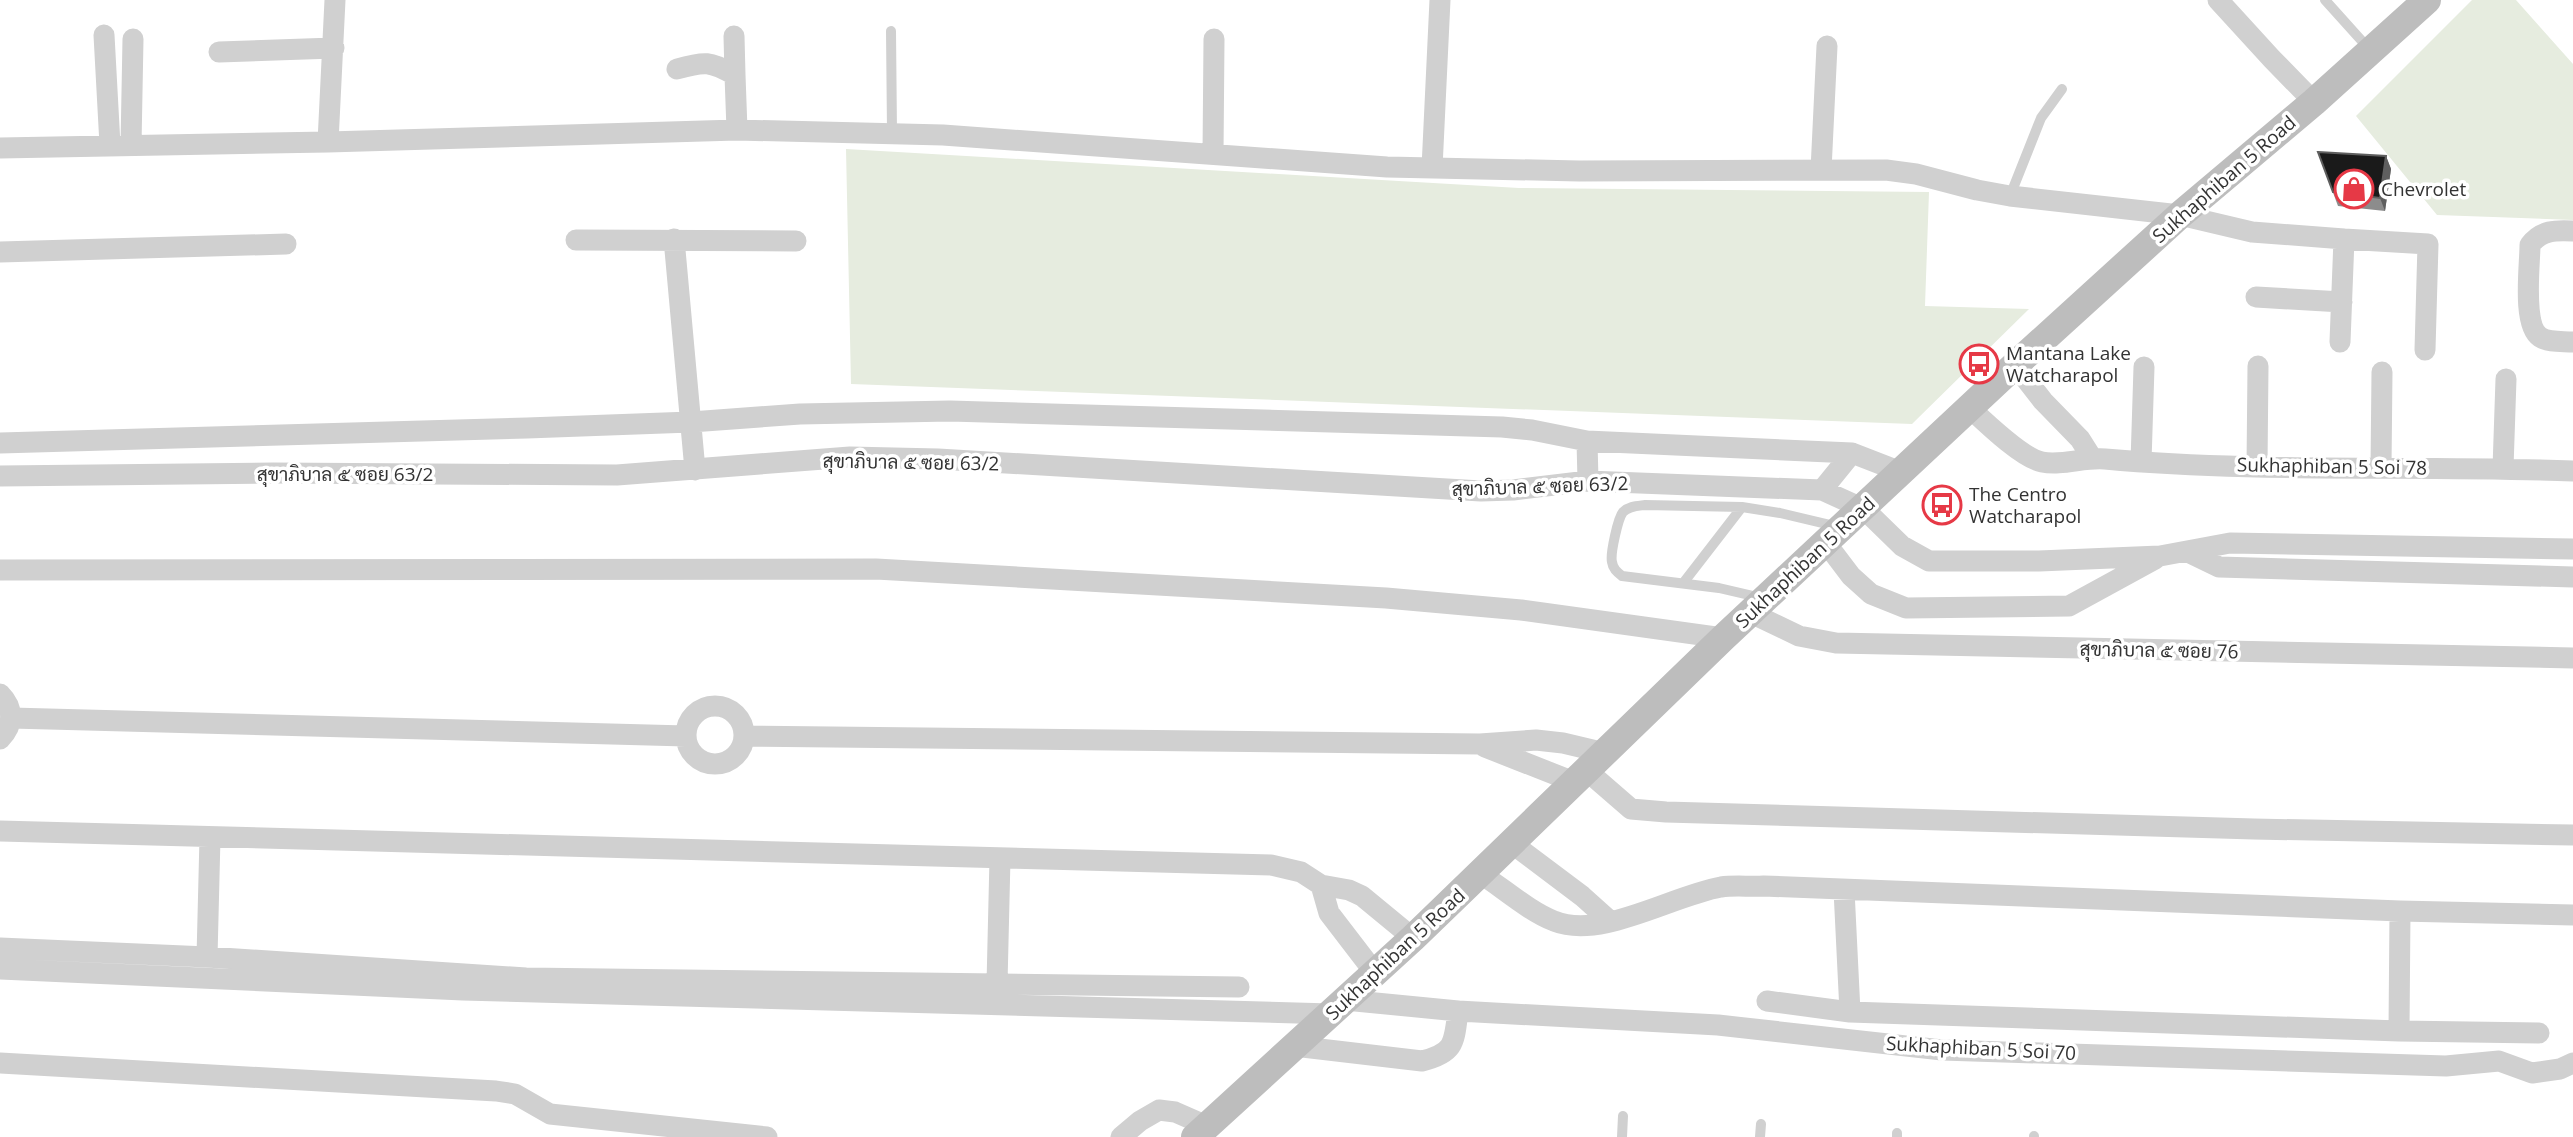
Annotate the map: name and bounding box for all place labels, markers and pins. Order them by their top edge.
shop icon: Chevrolet [2333,168,2375,210]
place label: Chevrolet [2381,176,2466,202]
place label: Mantana Lake Watcharapol [2006,340,2131,388]
bus stop icon: Mantana Lake Watcharapol [1958,343,2000,385]
place label: The Centro Watcharapol [1969,481,2081,529]
bus stop icon: The Centro Watcharapol [1921,484,1963,526]

